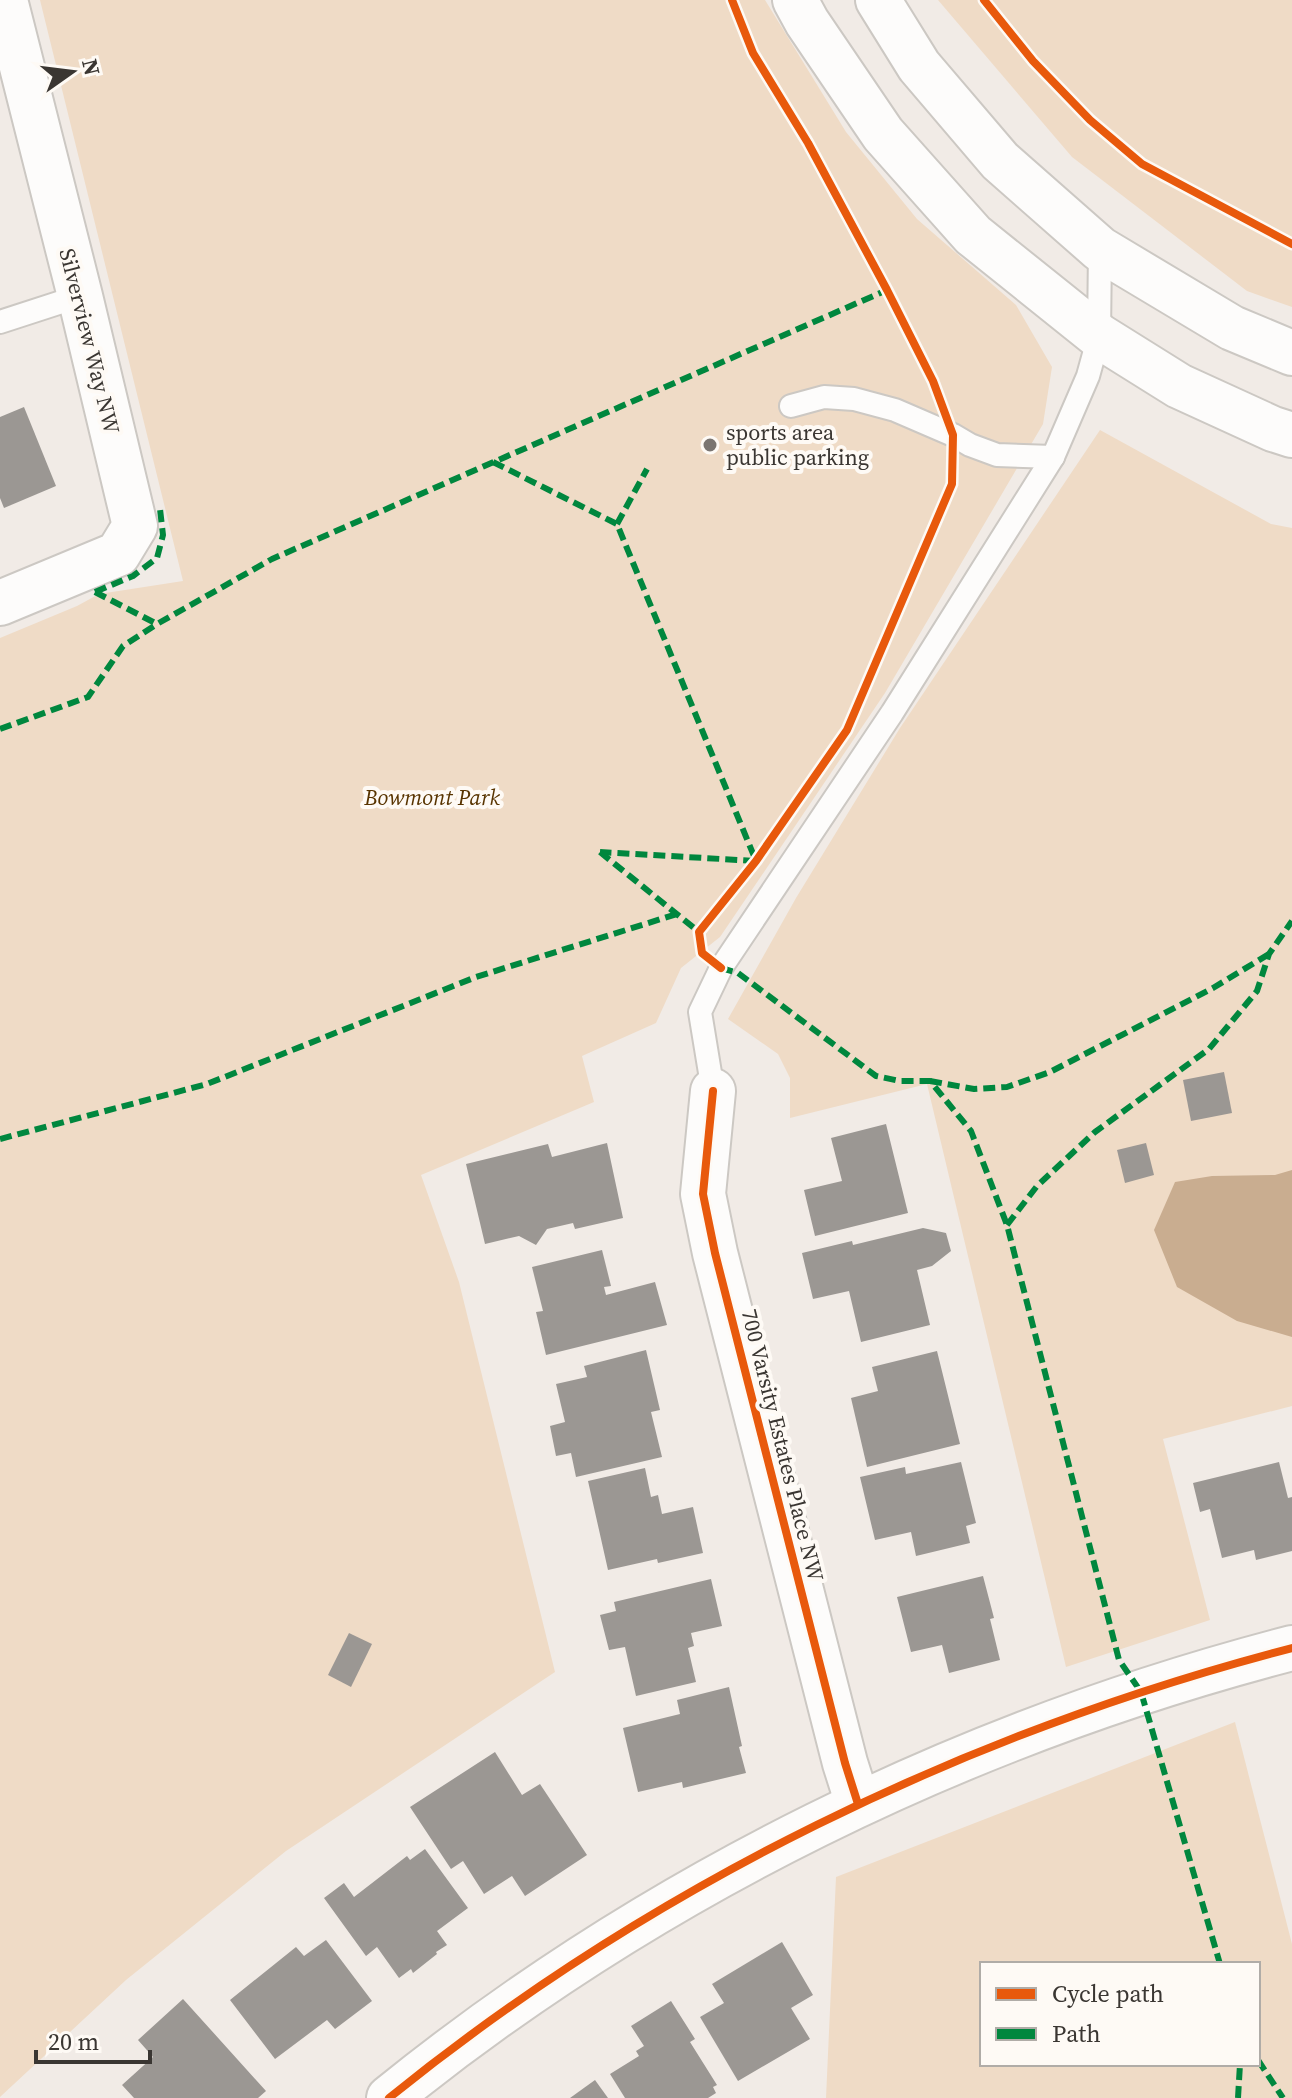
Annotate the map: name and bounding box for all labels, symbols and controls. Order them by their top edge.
north arrow [32,32,112,112]
text: N [75,56,108,79]
street label: Silverview Way NW [52,245,128,437]
place label: sports area public parking [726,417,869,472]
marker: sports area public parking [701,436,719,454]
park label: Bowmont Park [363,782,500,812]
street label: 700 Varsity Estates Place NW [735,1306,831,1584]
legend [980,1962,1260,2066]
text: Cycle path [1052,1977,1164,2010]
scale bar [36,2014,150,2064]
text: Path [1052,2017,1101,2050]
text: 20 m [48,2025,99,2058]

